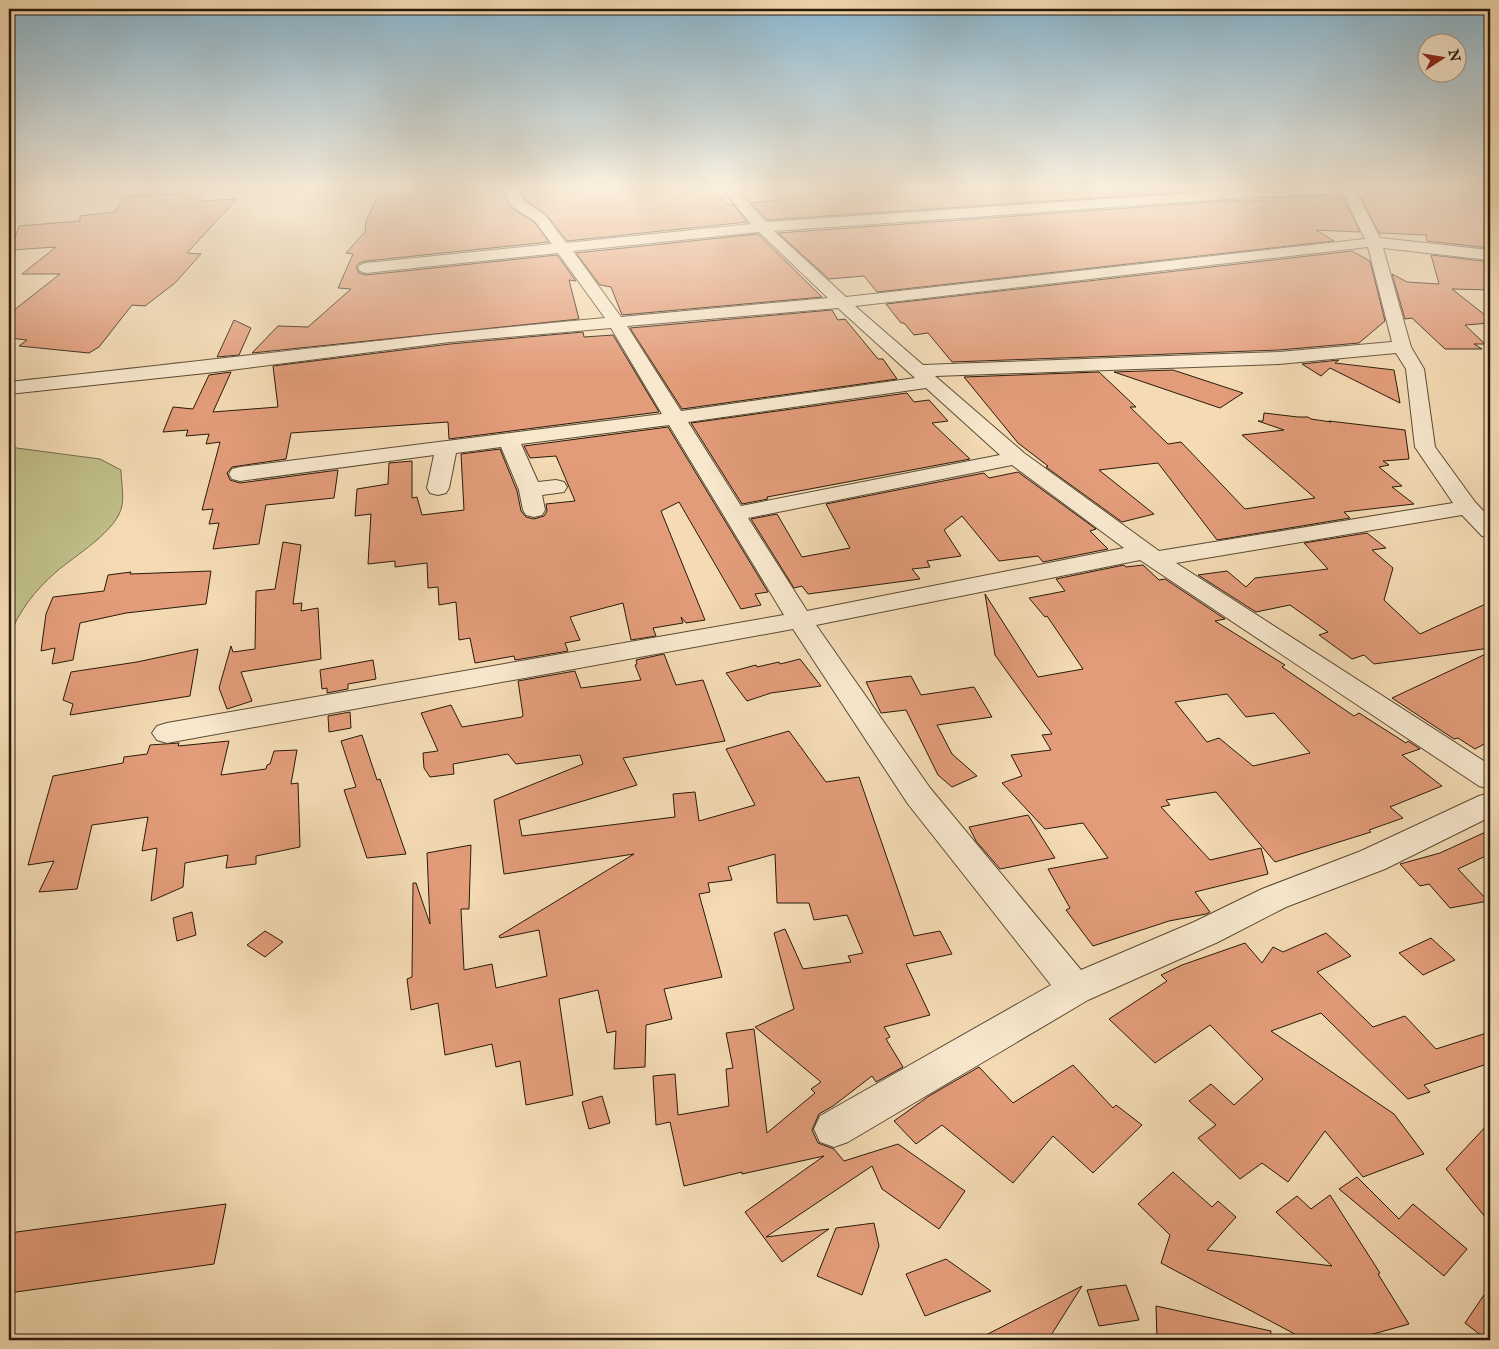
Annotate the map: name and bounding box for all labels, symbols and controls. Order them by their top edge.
north arrow [1416,32,1466,82]
text: N [1443,47,1464,63]

